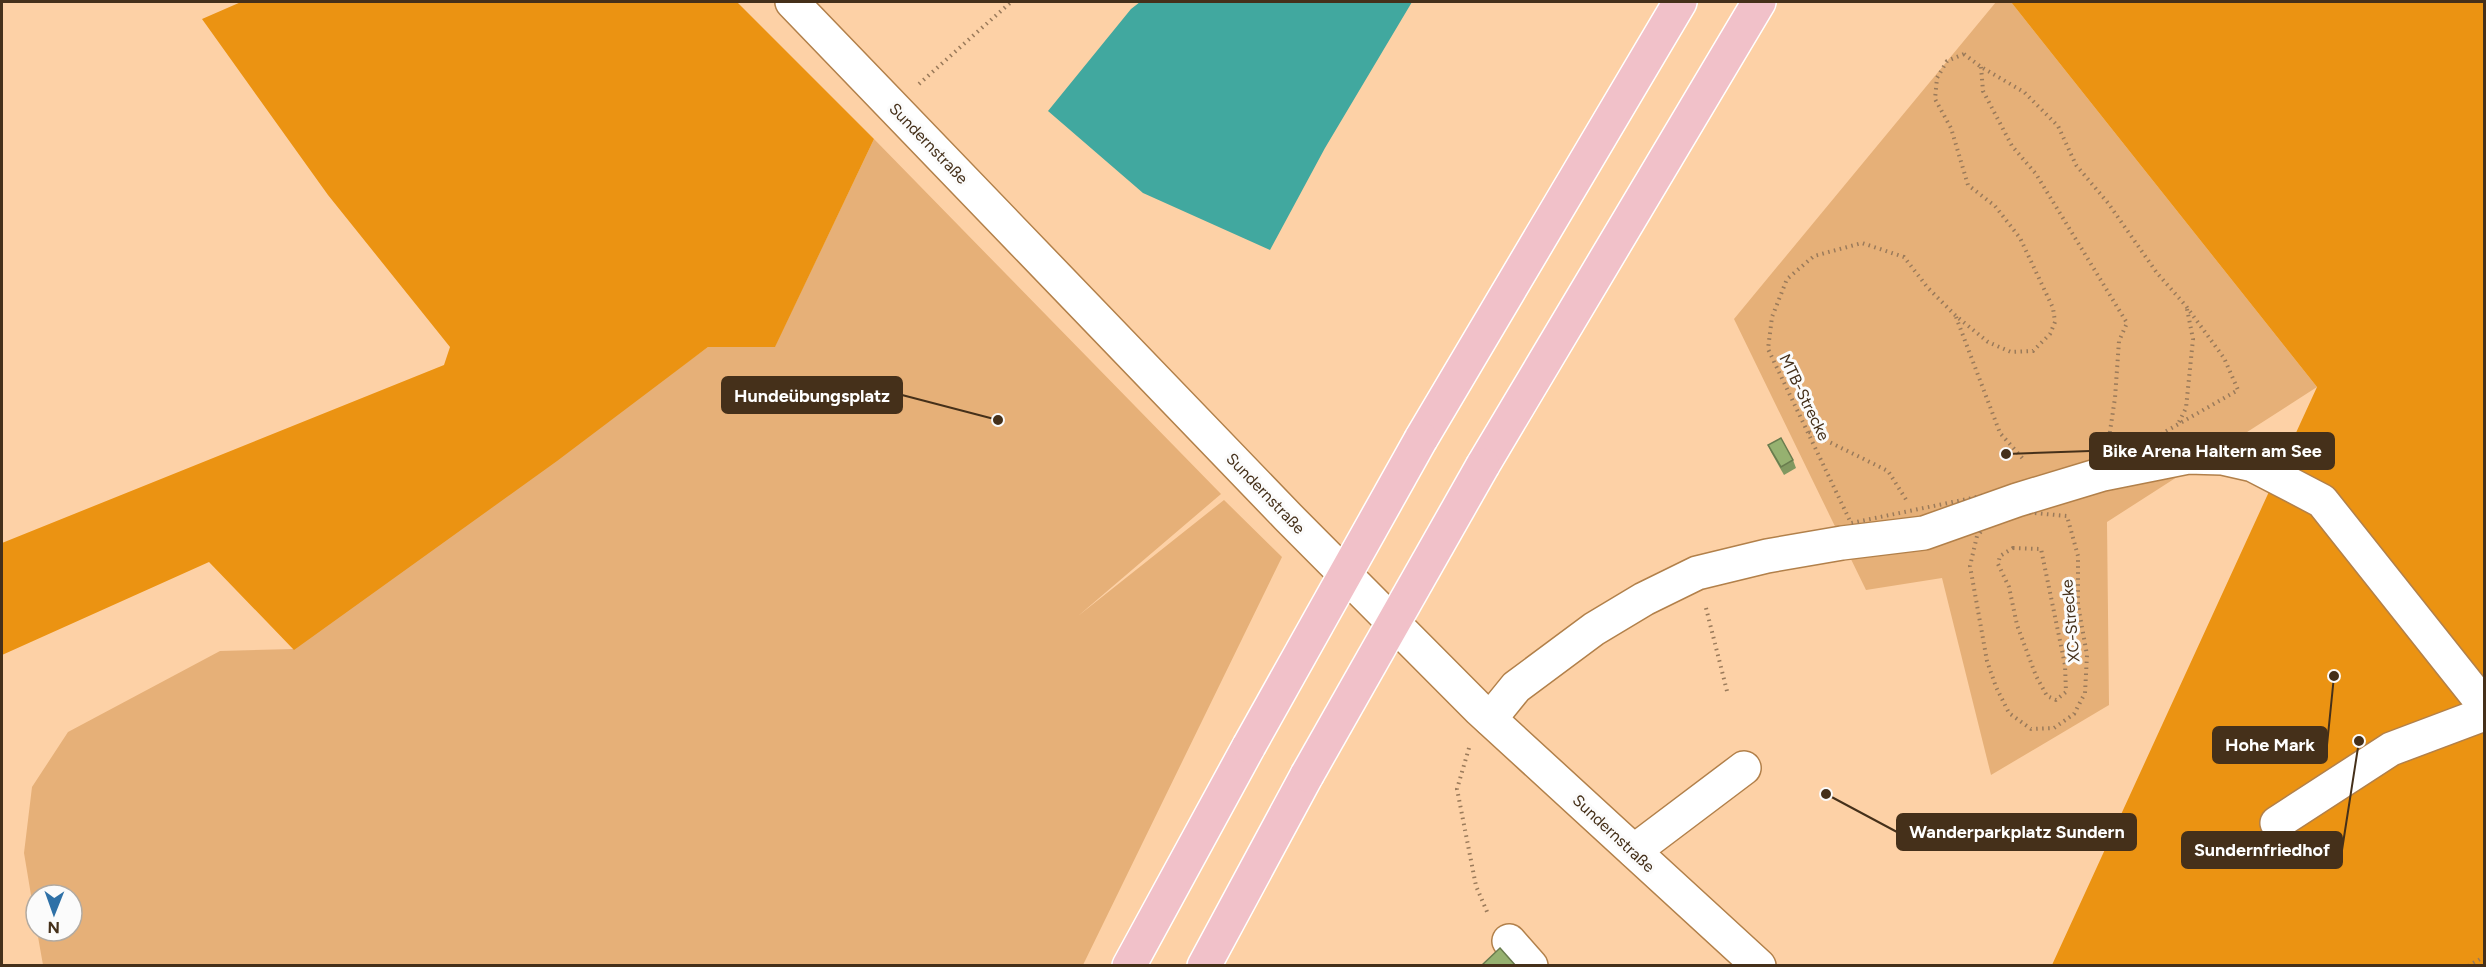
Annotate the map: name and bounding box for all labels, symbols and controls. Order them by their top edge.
street label: Sundernstraße [885,99,972,188]
street label: MTB-Strecke [1775,351,1834,444]
callout: Hundeübungsplatz [722,377,902,413]
text: Hundeübungsplatz [734,385,890,407]
callout: Bike Arena Haltern am See [2090,433,2334,469]
text: Bike Arena Haltern am See [2102,440,2322,462]
street label: Sundernstraße [1222,449,1309,538]
street label: XC-Strecke [2057,579,2084,663]
callout: Hohe Mark [2213,727,2327,763]
text: Hohe Mark [2225,734,2315,756]
street label: Sundernstraße [1569,791,1659,876]
callout: Wanderparkplatz Sundern [1897,814,2136,850]
text: Wanderparkplatz Sundern [1909,821,2125,843]
callout: Sundernfriedhof [2182,832,2342,868]
text: Sundernfriedhof [2194,839,2331,861]
north arrow [24,883,84,943]
text: N [47,918,60,937]

